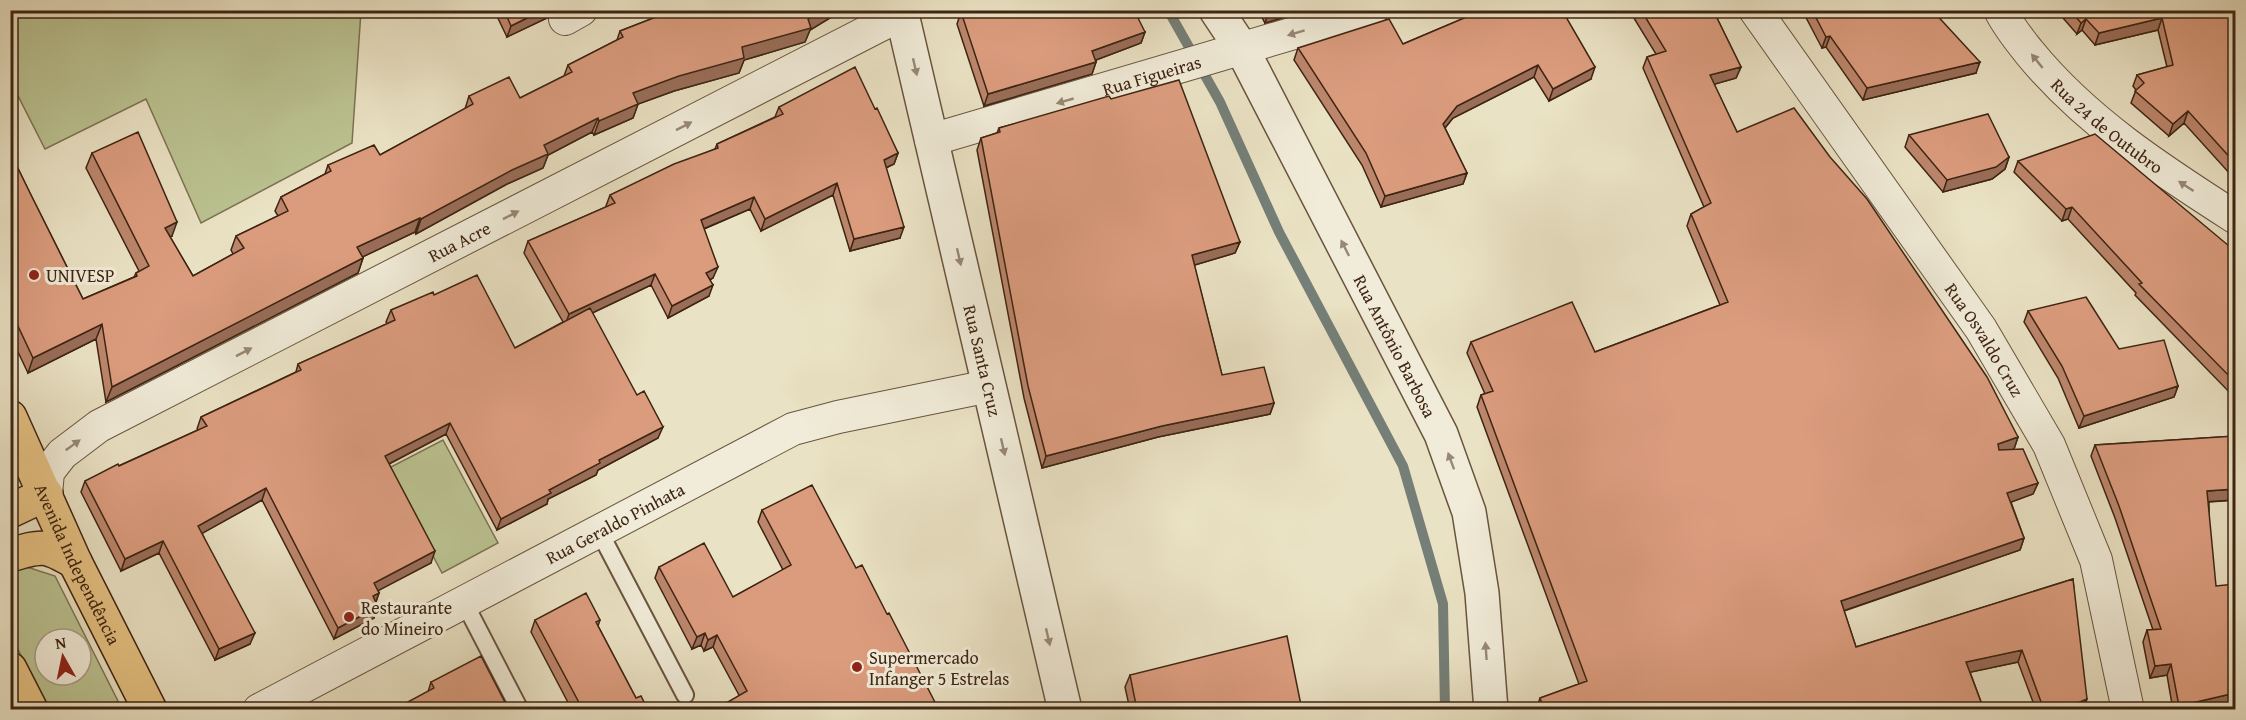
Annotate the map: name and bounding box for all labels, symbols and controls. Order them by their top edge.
one-way arrow [1286,29,1304,38]
street label: Rua Figueiras [1099,48,1204,102]
one-way arrow [2032,54,2044,69]
one-way arrow [910,58,920,77]
street label: Rua 24 de Outubro [2045,71,2169,180]
one-way arrow [1056,97,1074,106]
one-way arrow [675,121,693,131]
one-way arrow [2179,180,2195,192]
one-way arrow [502,210,519,220]
street label: Rua Acre [423,214,495,269]
one-way arrow [1340,240,1350,257]
one-way arrow [954,248,964,267]
place label: UNIVESP [46,262,115,289]
marker: UNIVESP [27,268,41,282]
street label: Rua Antônio Barbosa [1347,270,1444,423]
street label: Rua Osvaldo Cruz [1939,277,2031,402]
street label: Rua Santa Cruz [957,302,1009,419]
one-way arrow [235,347,252,357]
one-way arrow [999,438,1009,456]
one-way arrow [65,439,81,451]
one-way arrow [1445,451,1455,469]
street label: Rua Geraldo Pinhata [540,475,689,571]
street label: Avenida Independência [28,479,128,650]
place label: Restaurante do Mineiro [361,594,452,642]
marker: Restaurante do Mineiro [342,610,356,624]
north arrow [33,627,93,687]
one-way arrow [1044,628,1054,646]
text: N [53,629,68,655]
one-way arrow [1481,642,1491,661]
place label: Supermercado Infanger 5 Estrelas [869,644,1009,692]
marker: Supermercado Infanger 5 Estrelas [850,660,864,674]

